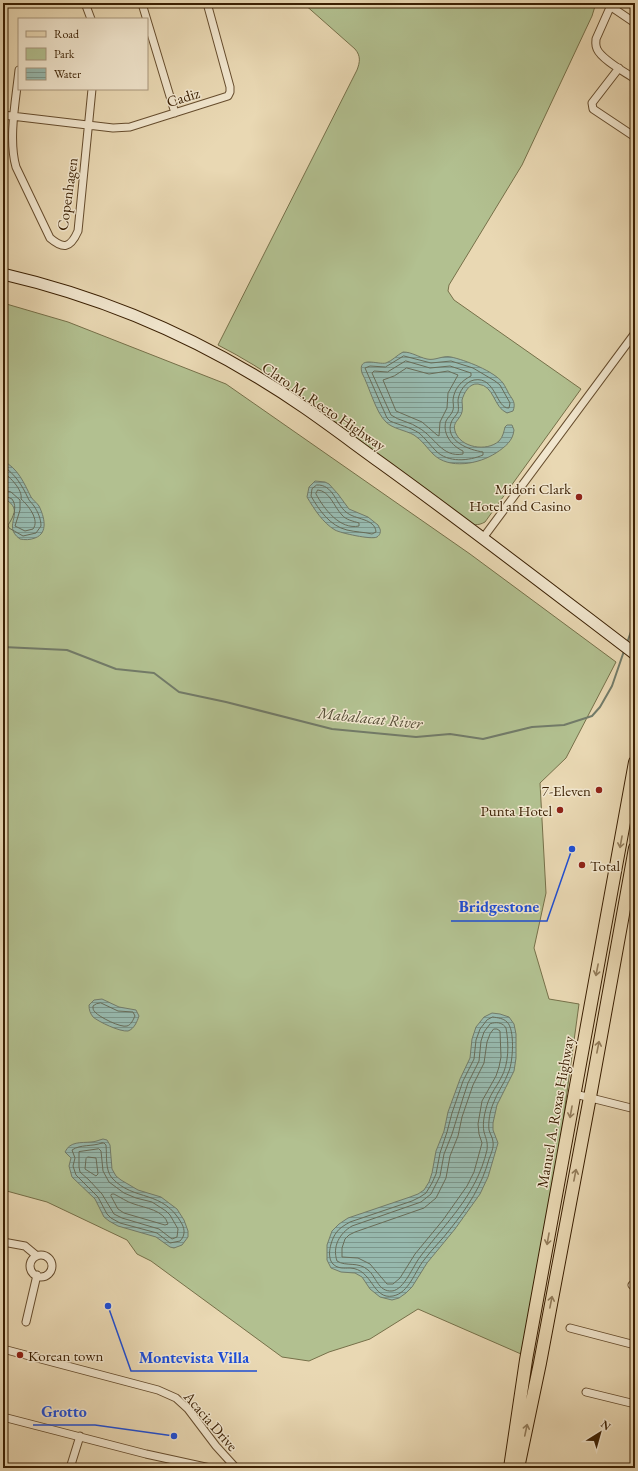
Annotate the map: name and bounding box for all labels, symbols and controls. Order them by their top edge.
legend [18,18,148,90]
text: Road [54,26,80,42]
text: Park [54,46,75,62]
text: Water [54,66,81,82]
street label: Cadiz [164,83,202,111]
street label: Copenhagen [52,156,82,232]
street label: Claro M. Recto Highway [258,357,390,455]
place label: Midori Clark Hotel and Casino [469,479,572,515]
marker: Midori Clark Hotel and Casino [574,492,584,502]
water label: Mabalacat River [316,702,424,734]
place label: 7-Eleven [542,781,591,800]
marker: 7-Eleven [594,785,604,795]
place label: Punta Hotel [480,801,552,820]
marker: Punta Hotel [555,805,565,815]
one-way arrow [616,835,624,848]
place label: Total [590,856,621,875]
marker: Total [577,860,587,870]
callout: Bridgestone [451,893,547,921]
text: Bridgestone [459,896,539,917]
one-way arrow [593,963,601,976]
street label: Manuel A. Roxas Highway [532,1034,578,1190]
one-way arrow [595,1040,603,1053]
one-way arrow [567,1105,575,1118]
one-way arrow [572,1168,580,1181]
one-way arrow [544,1233,552,1246]
one-way arrow [547,1296,555,1309]
callout: Montevista Villa [131,1343,257,1371]
place label: Korean town [28,1346,104,1365]
text: Montevista Villa [139,1347,250,1368]
marker: Korean town [15,1350,25,1360]
street label: Acacia Drive [179,1386,242,1455]
callout: Grotto [33,1397,95,1425]
text: Grotto [41,1401,87,1422]
north arrow [580,1413,620,1453]
text: N [598,1417,614,1433]
one-way arrow [522,1424,530,1437]

